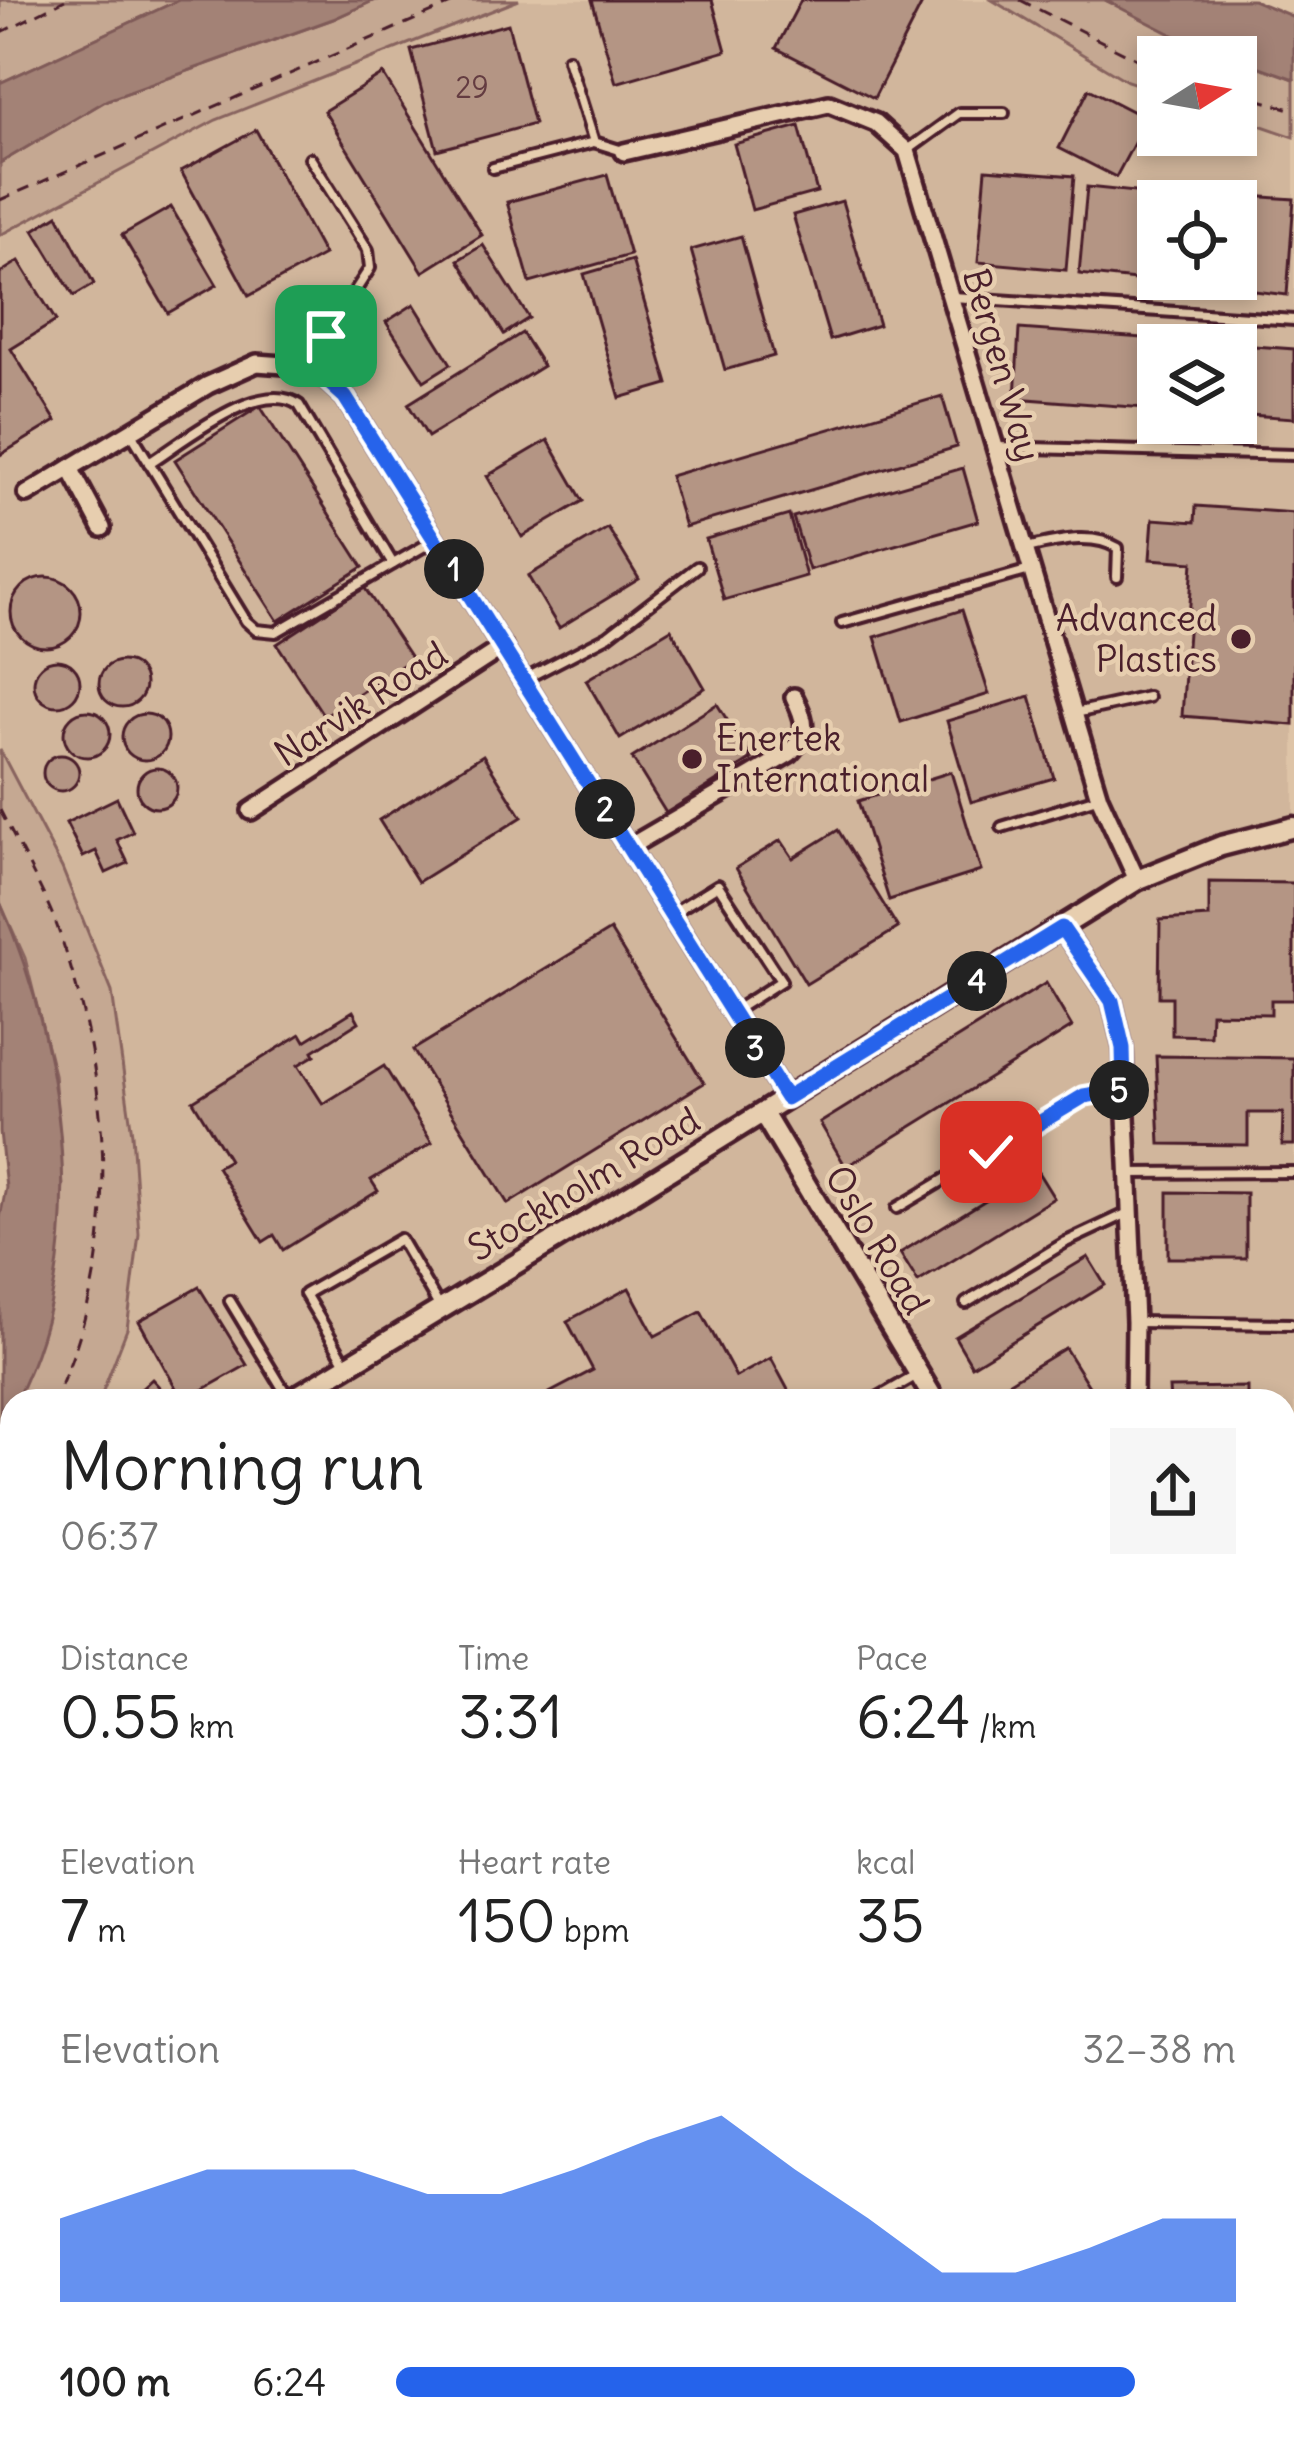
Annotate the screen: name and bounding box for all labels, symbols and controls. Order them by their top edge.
north arrow [1137,36,1257,156]
map controls [1137,36,1257,444]
house number: 29 [455,68,489,106]
button: locate [1137,180,1257,300]
street label: Bergen Way [953,263,1051,467]
pin [275,285,377,387]
icon: arrive [293,303,359,369]
button: layers [1137,324,1257,444]
pin: 1 [424,539,484,599]
text: 1 [447,548,461,590]
place label: Advanced Plastics [1056,596,1217,682]
marker: Advanced Plastics [1228,626,1254,652]
street label: Narvik Road [266,632,456,776]
place label: Enertek International [716,716,929,802]
marker: Enertek International [679,746,705,772]
pin: 2 [575,779,635,839]
text: 2 [596,788,614,830]
pin: 4 [947,951,1007,1011]
text: 4 [967,960,987,1002]
pin: 3 [725,1018,785,1078]
text: 3 [746,1027,764,1069]
pin: 5 [1089,1060,1149,1120]
text: 5 [1110,1069,1128,1111]
street label: Stockholm Road [460,1097,708,1271]
pin [940,1101,1042,1203]
icon: check [958,1119,1024,1185]
street label: Oslo Road [815,1157,939,1323]
text: Morning run [60,1425,424,1508]
button: share [1110,1428,1236,1554]
text: 06:37 [60,1512,158,1561]
text: Distance [60,1637,189,1679]
text: Time [458,1637,529,1679]
text: Pace [856,1637,928,1679]
text: 0.55 [60,1679,181,1754]
text: 3:31 [458,1679,563,1754]
text: 6:24 [856,1679,971,1754]
text: km [181,1705,235,1747]
text: /km [971,1705,1036,1747]
text: Elevation [60,1841,195,1883]
text: Heart rate [458,1841,611,1883]
text: kcal [856,1841,915,1883]
text: 7 [60,1883,89,1958]
text: 150 [458,1883,556,1958]
text: 35 [856,1883,925,1958]
text: m [89,1909,126,1951]
text: bpm [556,1909,630,1951]
text: Elevation [60,2025,220,2074]
text: 32–38 m [1082,2025,1236,2074]
text: 100 m [60,2358,170,2407]
text: 6:24 [252,2358,327,2407]

